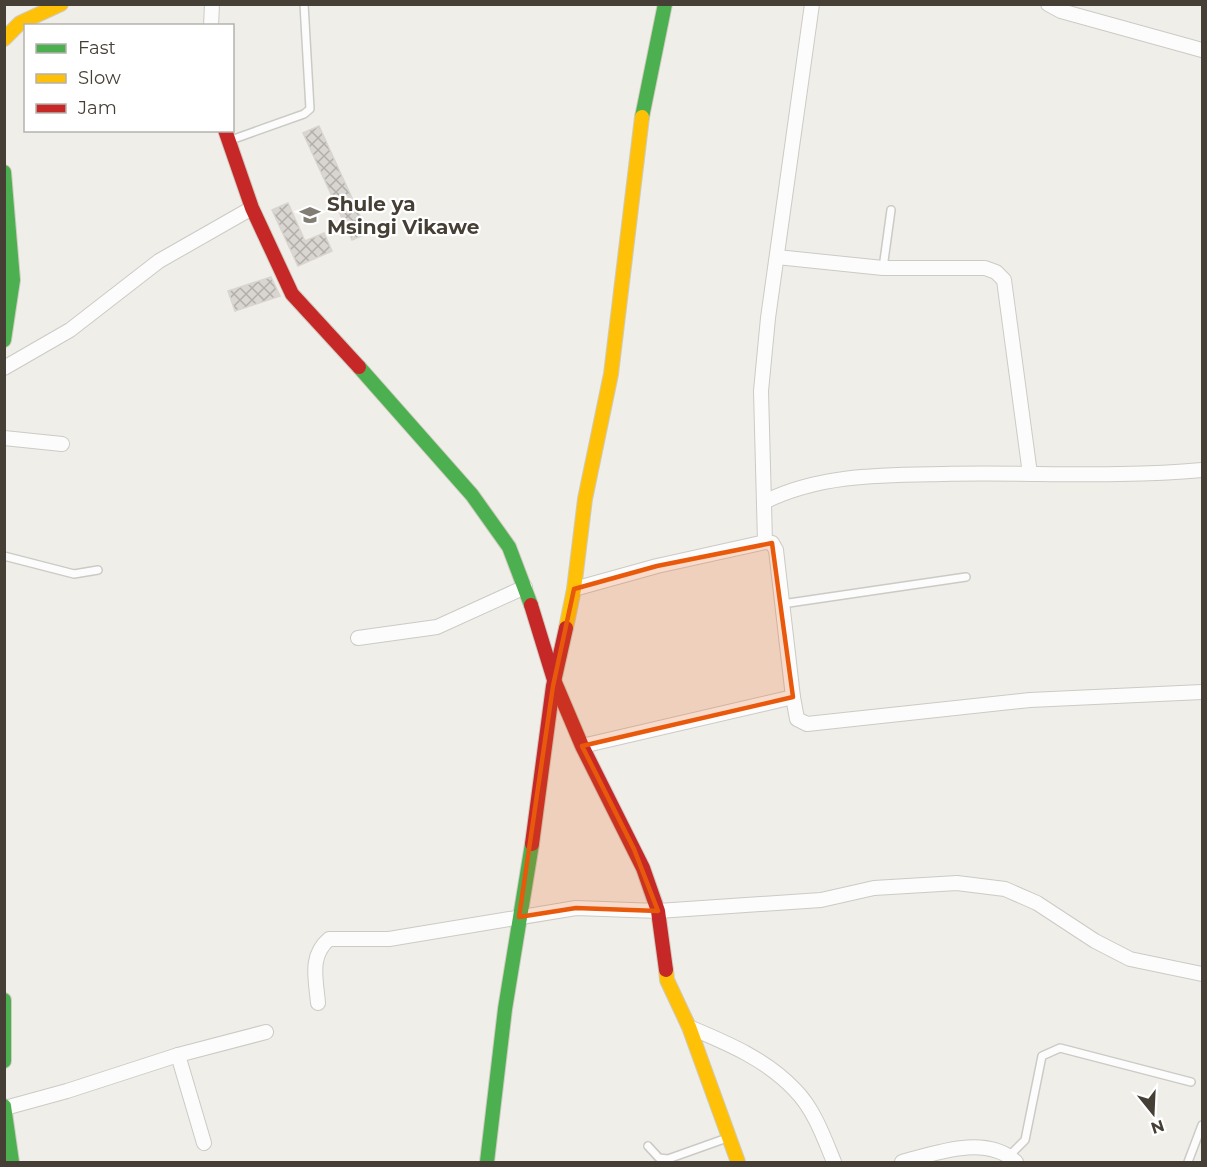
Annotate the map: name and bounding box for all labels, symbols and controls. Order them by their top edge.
legend [24,24,234,132]
text: Fast [78,37,116,59]
text: Slow [78,67,121,89]
text: Jam [77,97,117,119]
place label: Shule ya Msingi Vikawe [327,192,479,239]
school or university icon: Shule ya Msingi Vikawe [298,203,322,227]
north arrow [1123,1083,1183,1143]
text: N [1148,1116,1167,1138]

